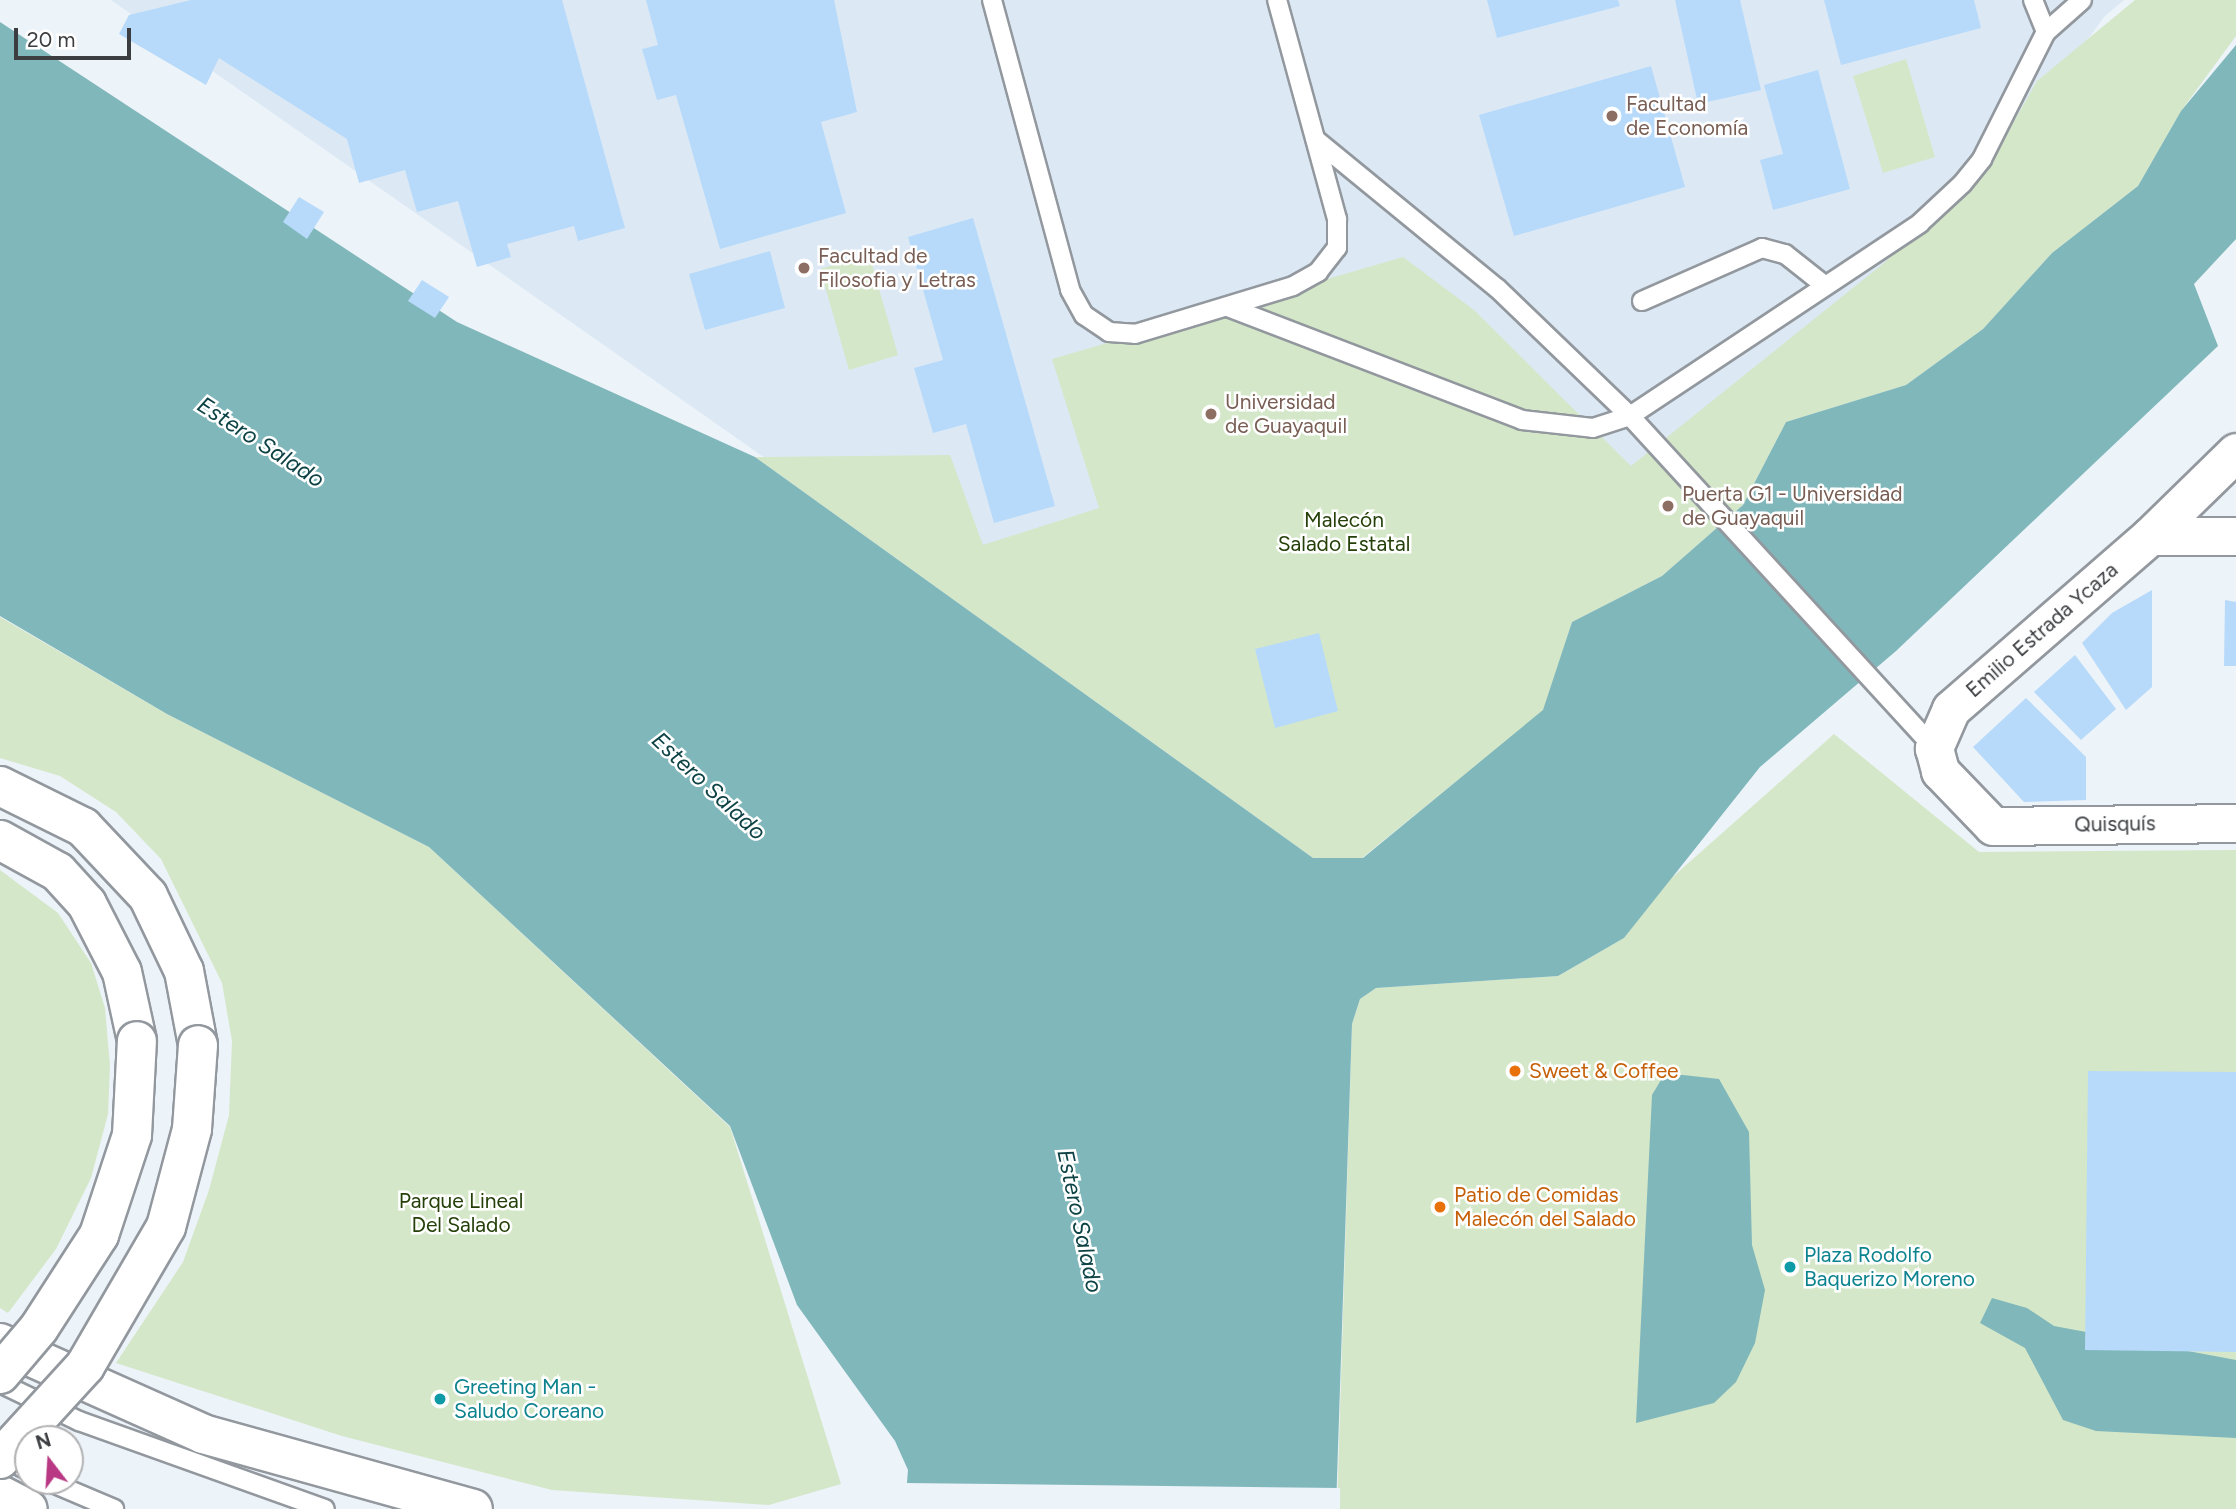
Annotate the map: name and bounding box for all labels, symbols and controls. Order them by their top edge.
scale bar [18,14,135,58]
text: 20 m [27,27,75,52]
place label: Facultad de Economía [1626,91,1748,141]
marker: Facultad de Economía [1604,108,1620,124]
place label: Facultad de Filosofia y Letras [818,243,976,293]
marker: Facultad de Filosofia y Letras [796,260,812,276]
place label: Universidad de Guayaquil [1225,389,1347,439]
water label: Estero Salado [192,391,330,493]
marker: Universidad de Guayaquil [1203,406,1219,422]
place label: Puerta G1 - Universidad de Guayaquil [1682,481,1903,531]
marker: Puerta G1 - Universidad de Guayaquil [1660,498,1676,514]
park label: Malecón Salado Estatal [1278,507,1410,557]
street label: Emilio Estrada Ycaza [1961,557,2123,703]
water label: Estero Salado [646,726,772,846]
street label: Quisquís [2074,811,2156,837]
place label: Sweet & Coffee [1529,1058,1679,1084]
marker: Sweet & Coffee [1507,1063,1523,1079]
water label: Estero Salado [1051,1147,1109,1295]
place label: Patio de Comidas Malecón del Salado [1454,1182,1636,1232]
park label: Parque Lineal Del Salado [399,1188,523,1238]
marker: Patio de Comidas Malecón del Salado [1432,1199,1448,1215]
place label: Plaza Rodolfo Baquerizo Moreno [1804,1242,1975,1292]
marker: Plaza Rodolfo Baquerizo Moreno [1782,1259,1798,1275]
place label: Greeting Man - Saludo Coreano [454,1374,604,1424]
marker: Greeting Man - Saludo Coreano [432,1391,448,1407]
north arrow [14,1425,84,1495]
text: N [33,1428,54,1454]

